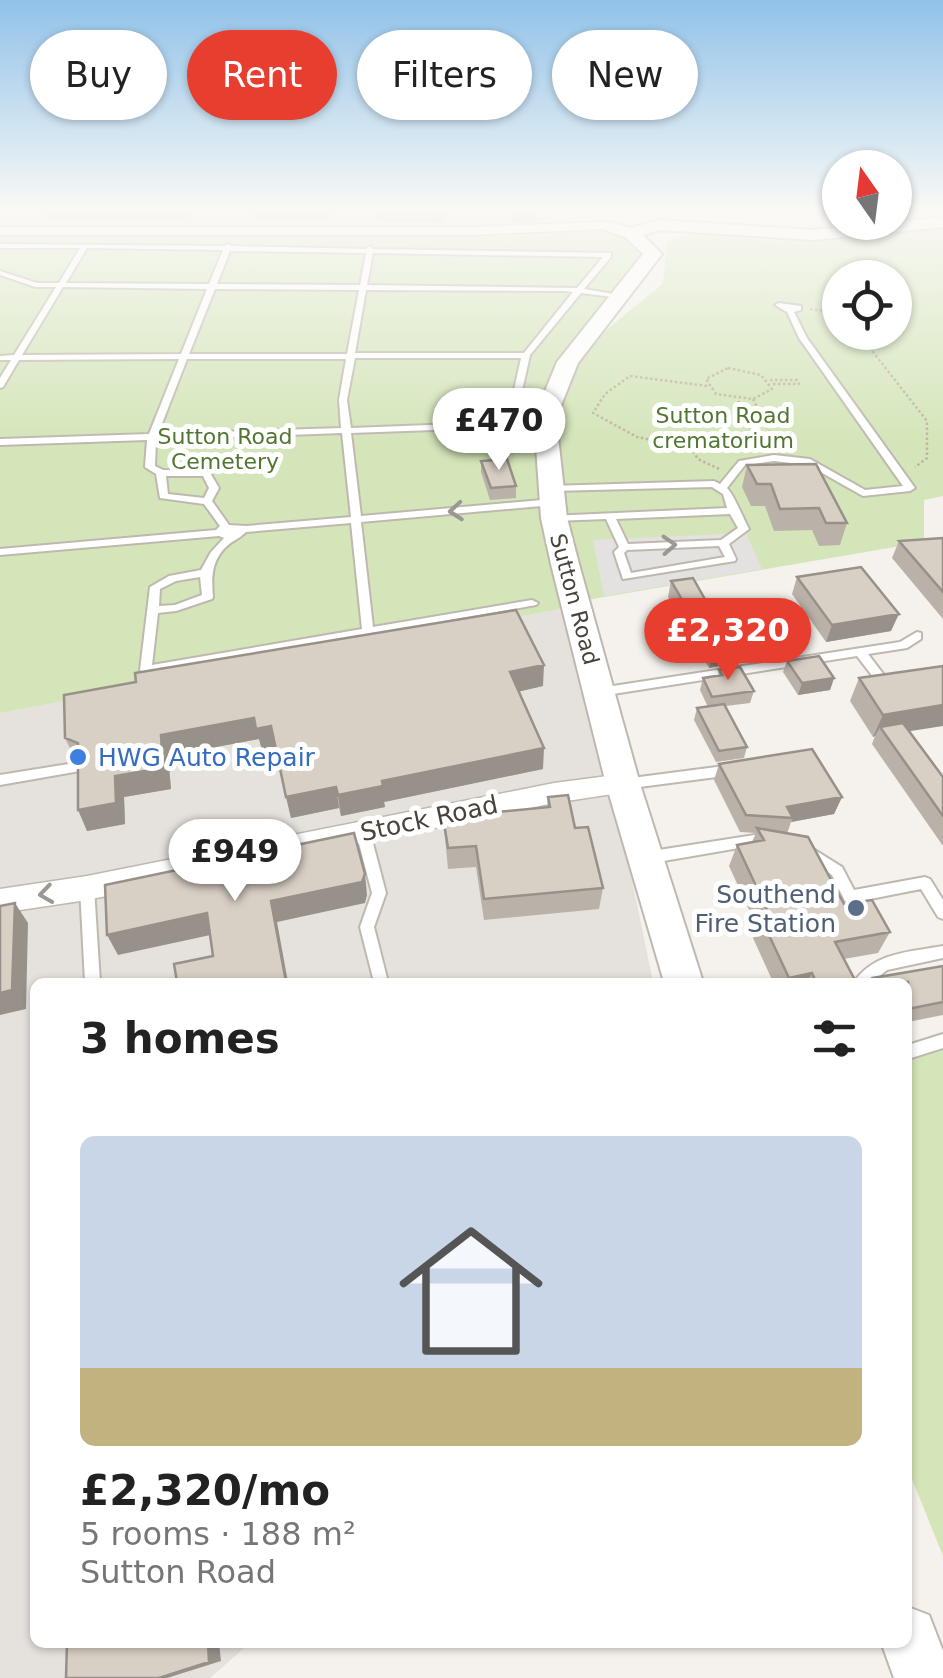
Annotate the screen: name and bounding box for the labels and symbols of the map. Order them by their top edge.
north arrow [822,150,912,240]
pin: £470 [440,388,558,473]
park label: Sutton Road crematorium [652,403,794,453]
park label: Sutton Road Cemetery [158,424,292,474]
one-way arrow [447,499,463,521]
street label: Sutton Road [545,531,604,667]
one-way arrow [661,535,677,556]
pin: £2,320 [647,598,809,683]
place label: HWG Auto Repair [98,743,316,772]
marker: HWG Auto Repair [67,746,89,768]
street label: Stock Road [358,790,501,847]
pin: £949 [176,819,294,904]
place label: Southend Fire Station [695,880,836,938]
one-way arrow [38,882,55,903]
marker: Southend Fire Station [845,897,867,919]

